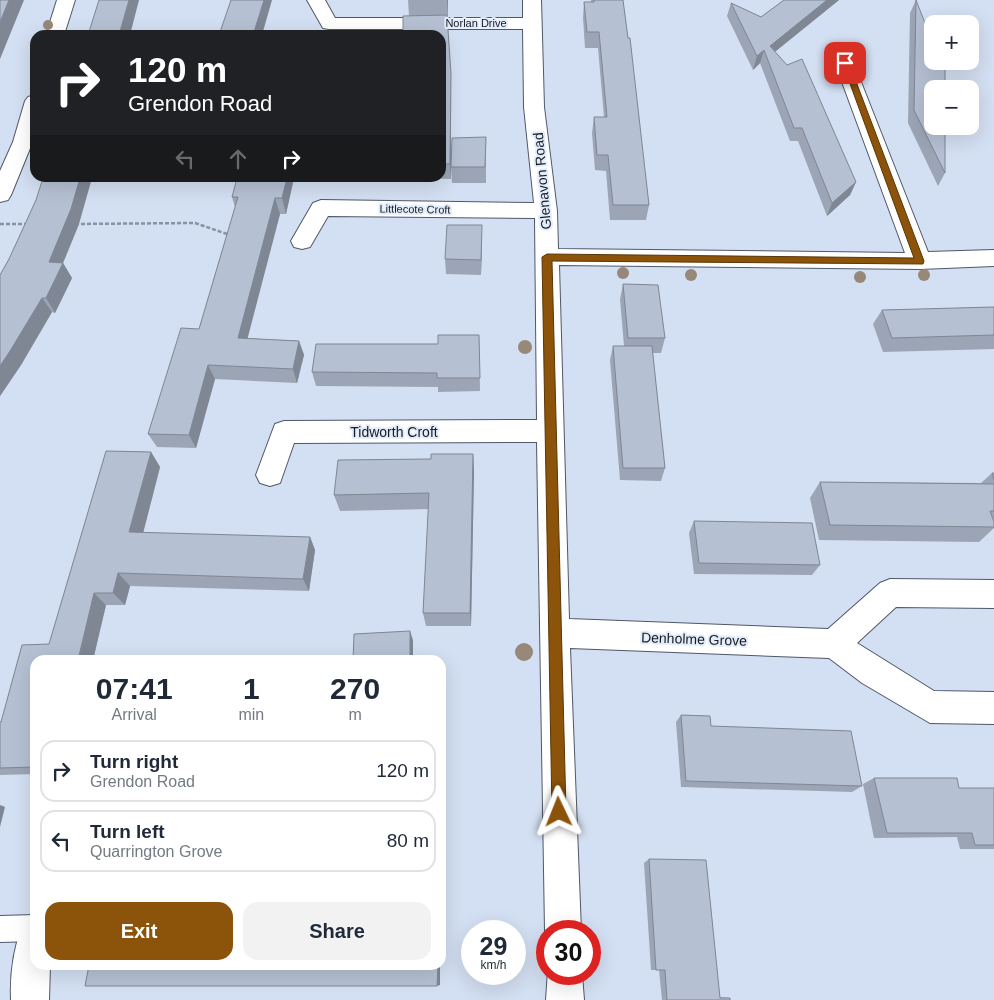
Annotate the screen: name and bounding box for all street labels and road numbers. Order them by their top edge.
street label: Norlan Drive [445,17,507,29]
street label: Glenavon Road [530,132,554,230]
street label: Littlecote Croft [379,202,451,216]
street label: Tidworth Croft [350,424,438,440]
street label: Denholme Grove [641,629,747,649]

